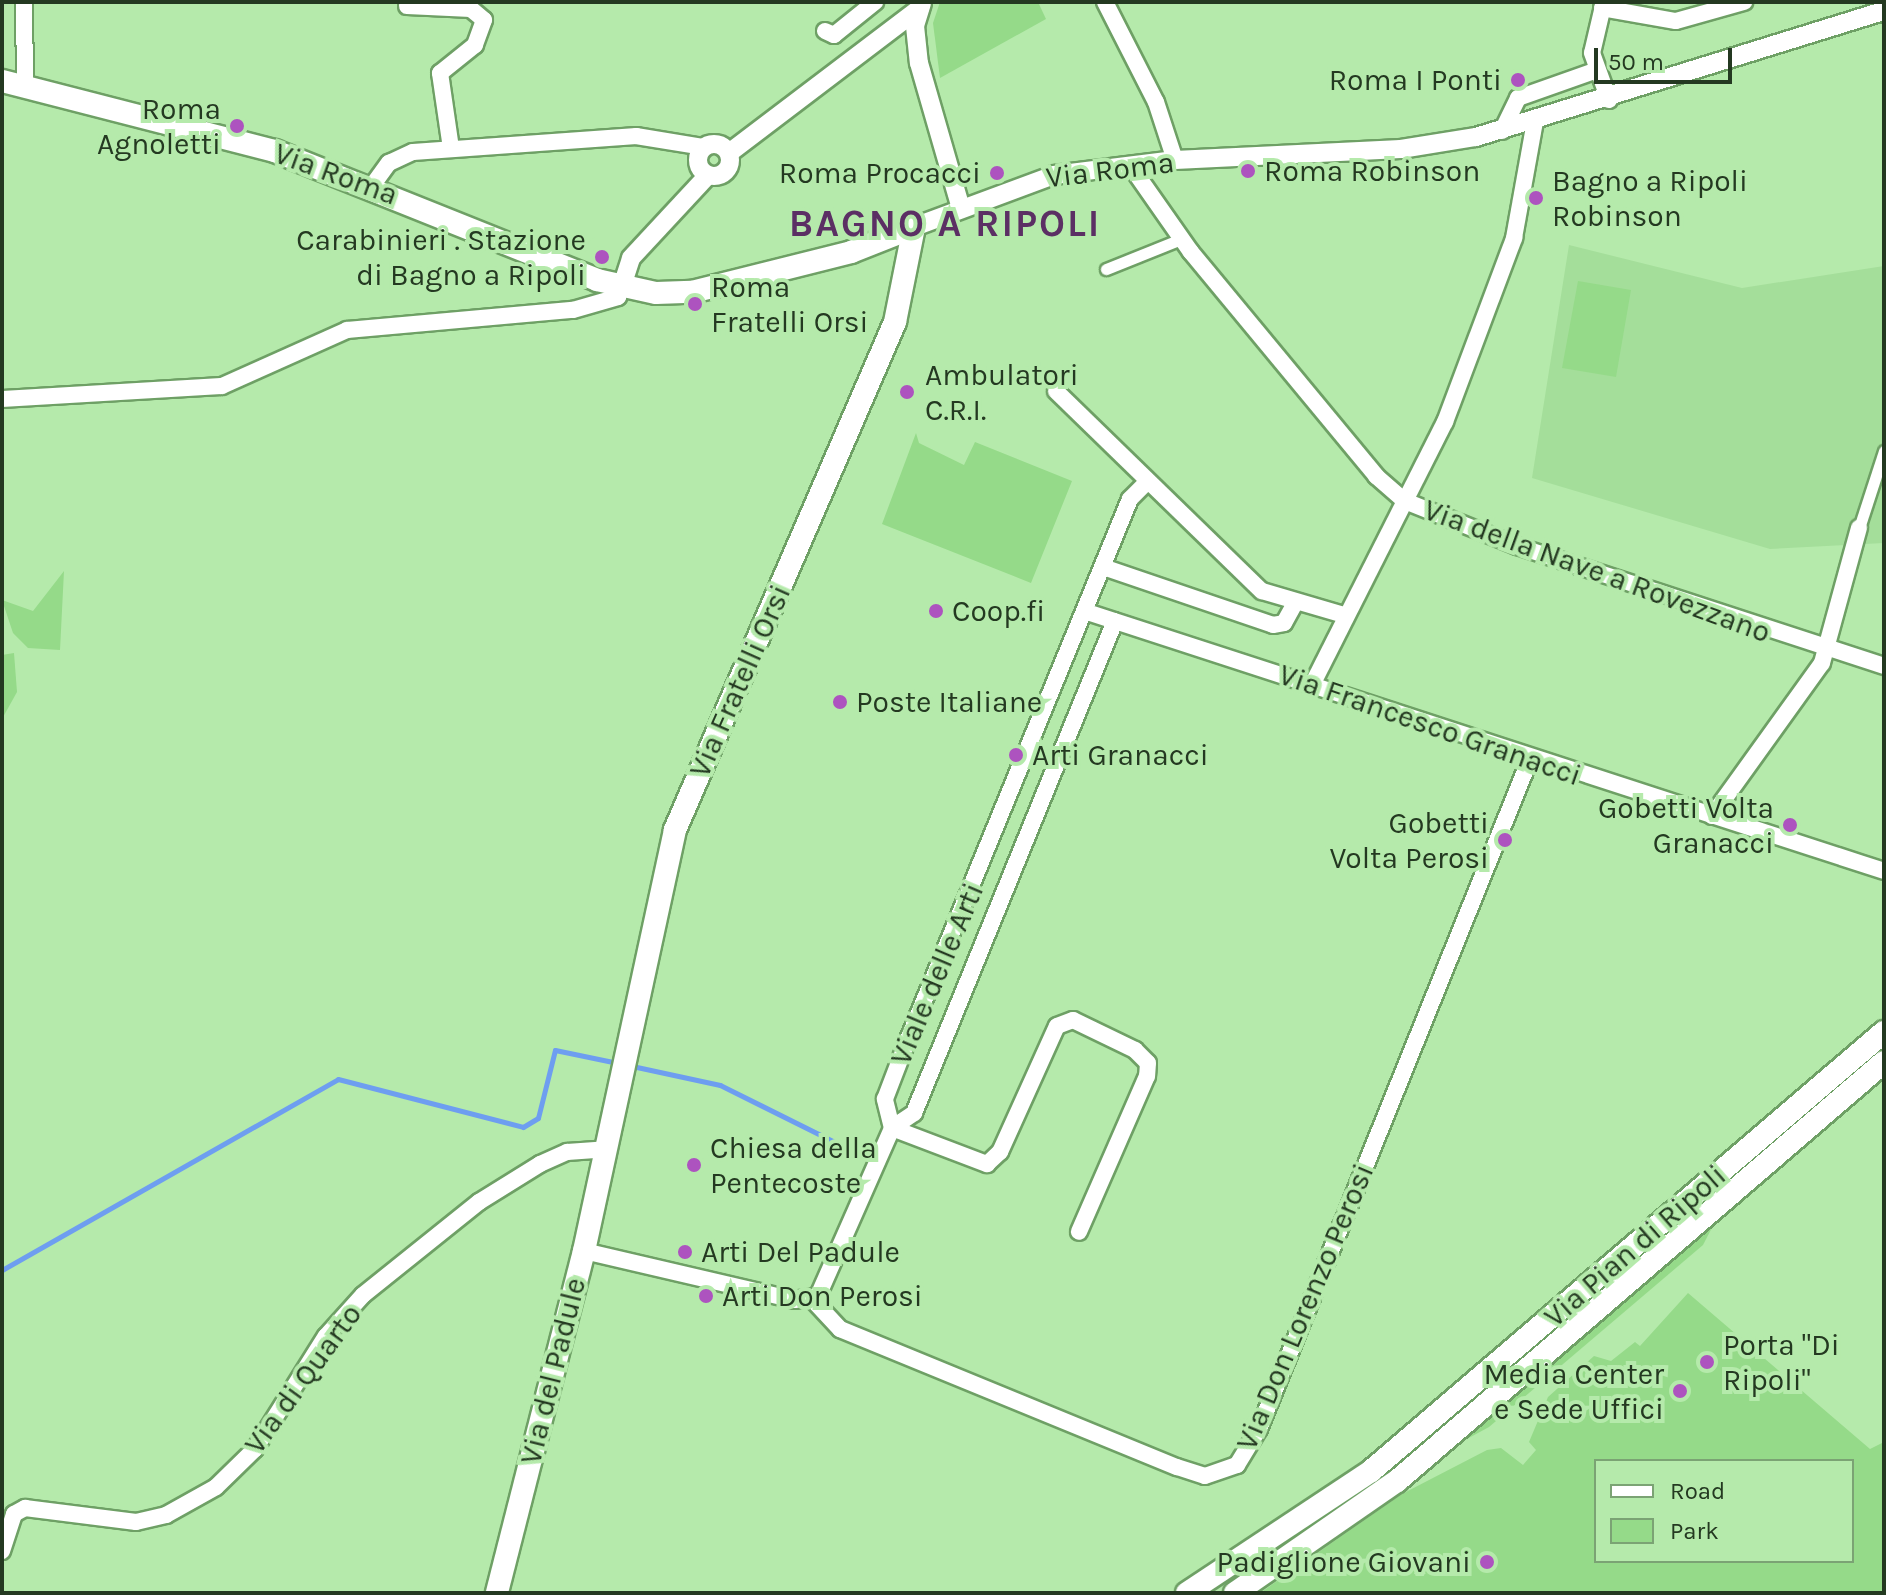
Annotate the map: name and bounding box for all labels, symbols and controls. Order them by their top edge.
scale bar [1598,32,1736,82]
text: 50 m [1608,48,1664,76]
place label: Roma I Ponti [1329,62,1502,98]
marker: Roma I Ponti [1509,71,1527,89]
place label: Roma Agnoletti [97,91,221,162]
marker: Roma Agnoletti [228,117,246,135]
street label: Via Roma [269,135,403,213]
street label: Via Roma [1044,144,1176,196]
place label: Roma Robinson [1264,153,1480,189]
place label: Roma Procacci [779,155,981,191]
marker: Roma Robinson [1239,162,1257,180]
place label: Bagno a Ripoli Robinson [1552,163,1748,234]
marker: Roma Procacci [988,164,1006,182]
marker: Bagno a Ripoli Robinson [1527,189,1545,207]
district label: BAGNO A RIPOLI [789,201,1101,247]
place label: Carabinieri . Stazione di Bagno a Ripoli [296,222,586,292]
marker: Carabinieri . Stazione di Bagno a Ripoli [593,248,611,266]
place label: Roma Fratelli Orsi [711,269,869,340]
marker: Roma Fratelli Orsi [686,295,704,313]
place label: Ambulatori C.R.I. [925,357,1079,428]
marker: Ambulatori C.R.I. [896,381,918,403]
street label: Via della Nave a Rovezzano [1419,491,1775,651]
street label: Via Fratelli Orsi [681,579,799,783]
place label: Coop.fi [952,593,1045,629]
marker: Coop.fi [927,602,945,620]
street label: Via Francesco Granacci [1274,656,1586,794]
place label: Poste Italiane [856,684,1042,720]
marker: Poste Italiane [831,693,849,711]
place label: Arti Granacci [1032,737,1209,773]
marker: Arti Granacci [1007,746,1025,764]
place label: Gobetti Volta Granacci [1598,790,1774,860]
place label: Gobetti Volta Perosi [1329,805,1489,876]
marker: Gobetti Volta Granacci [1781,816,1799,834]
marker: Gobetti Volta Perosi [1496,831,1514,849]
street label: Viale delle Arti [883,878,991,1070]
place label: Chiesa della Pentecoste [710,1130,877,1200]
marker: Chiesa della Pentecoste [685,1156,703,1174]
street label: Via Pian di Ripoli [1537,1157,1733,1335]
street label: Via Don Lorenzo Perosi [1228,1159,1382,1455]
place label: Arti Del Padule [701,1234,900,1270]
marker: Arti Del Padule [676,1243,694,1261]
street label: Via del Padule [512,1274,594,1468]
place label: Arti Don Perosi [722,1278,923,1314]
marker: Arti Don Perosi [697,1287,715,1305]
street label: Via di Quarto [237,1297,369,1461]
place label: Porta "Di Ripoli" [1723,1327,1840,1398]
marker: Porta "Di Ripoli" [1698,1353,1716,1371]
place label: Media Center e Sede Uffici [1483,1356,1664,1426]
marker: Media Center e Sede Uffici [1671,1382,1689,1400]
legend [1594,1459,1854,1563]
text: Road [1670,1477,1725,1505]
text: Park [1670,1517,1719,1545]
place label: Padiglione Giovani [1217,1544,1471,1580]
marker: Padiglione Giovani [1478,1553,1496,1571]

